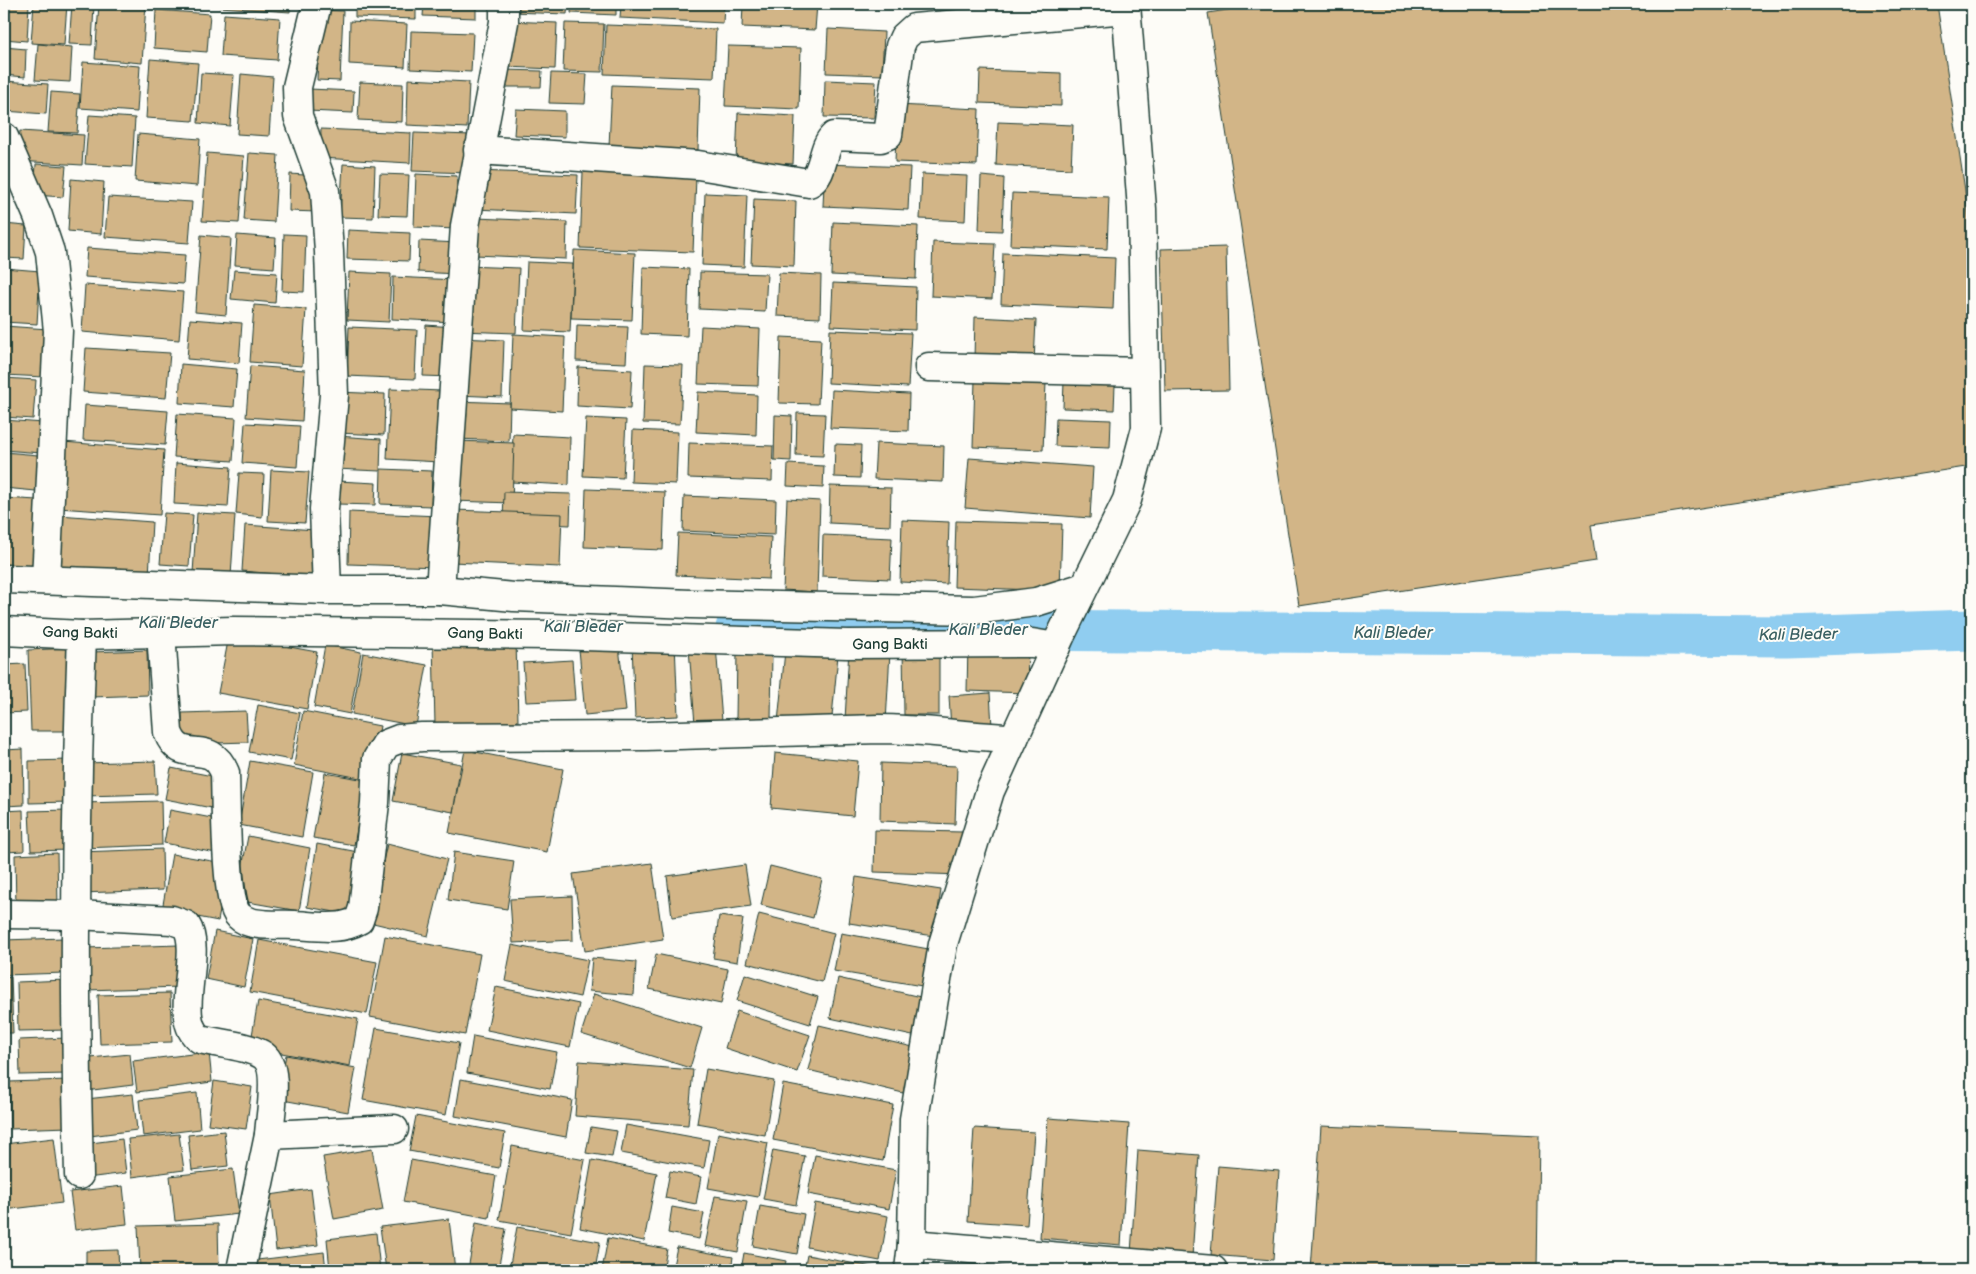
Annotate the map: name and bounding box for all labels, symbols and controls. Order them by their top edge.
water label: Kali Bleder [139,614,219,633]
water label: Kali Bleder [544,618,624,637]
water label: Kali Bleder [949,621,1029,640]
street label: Gang Bakti [42,623,118,643]
street label: Gang Bakti [447,624,523,644]
water label: Kali Bleder [1354,624,1434,643]
water label: Kali Bleder [1758,625,1839,645]
street label: Gang Bakti [852,635,928,654]

